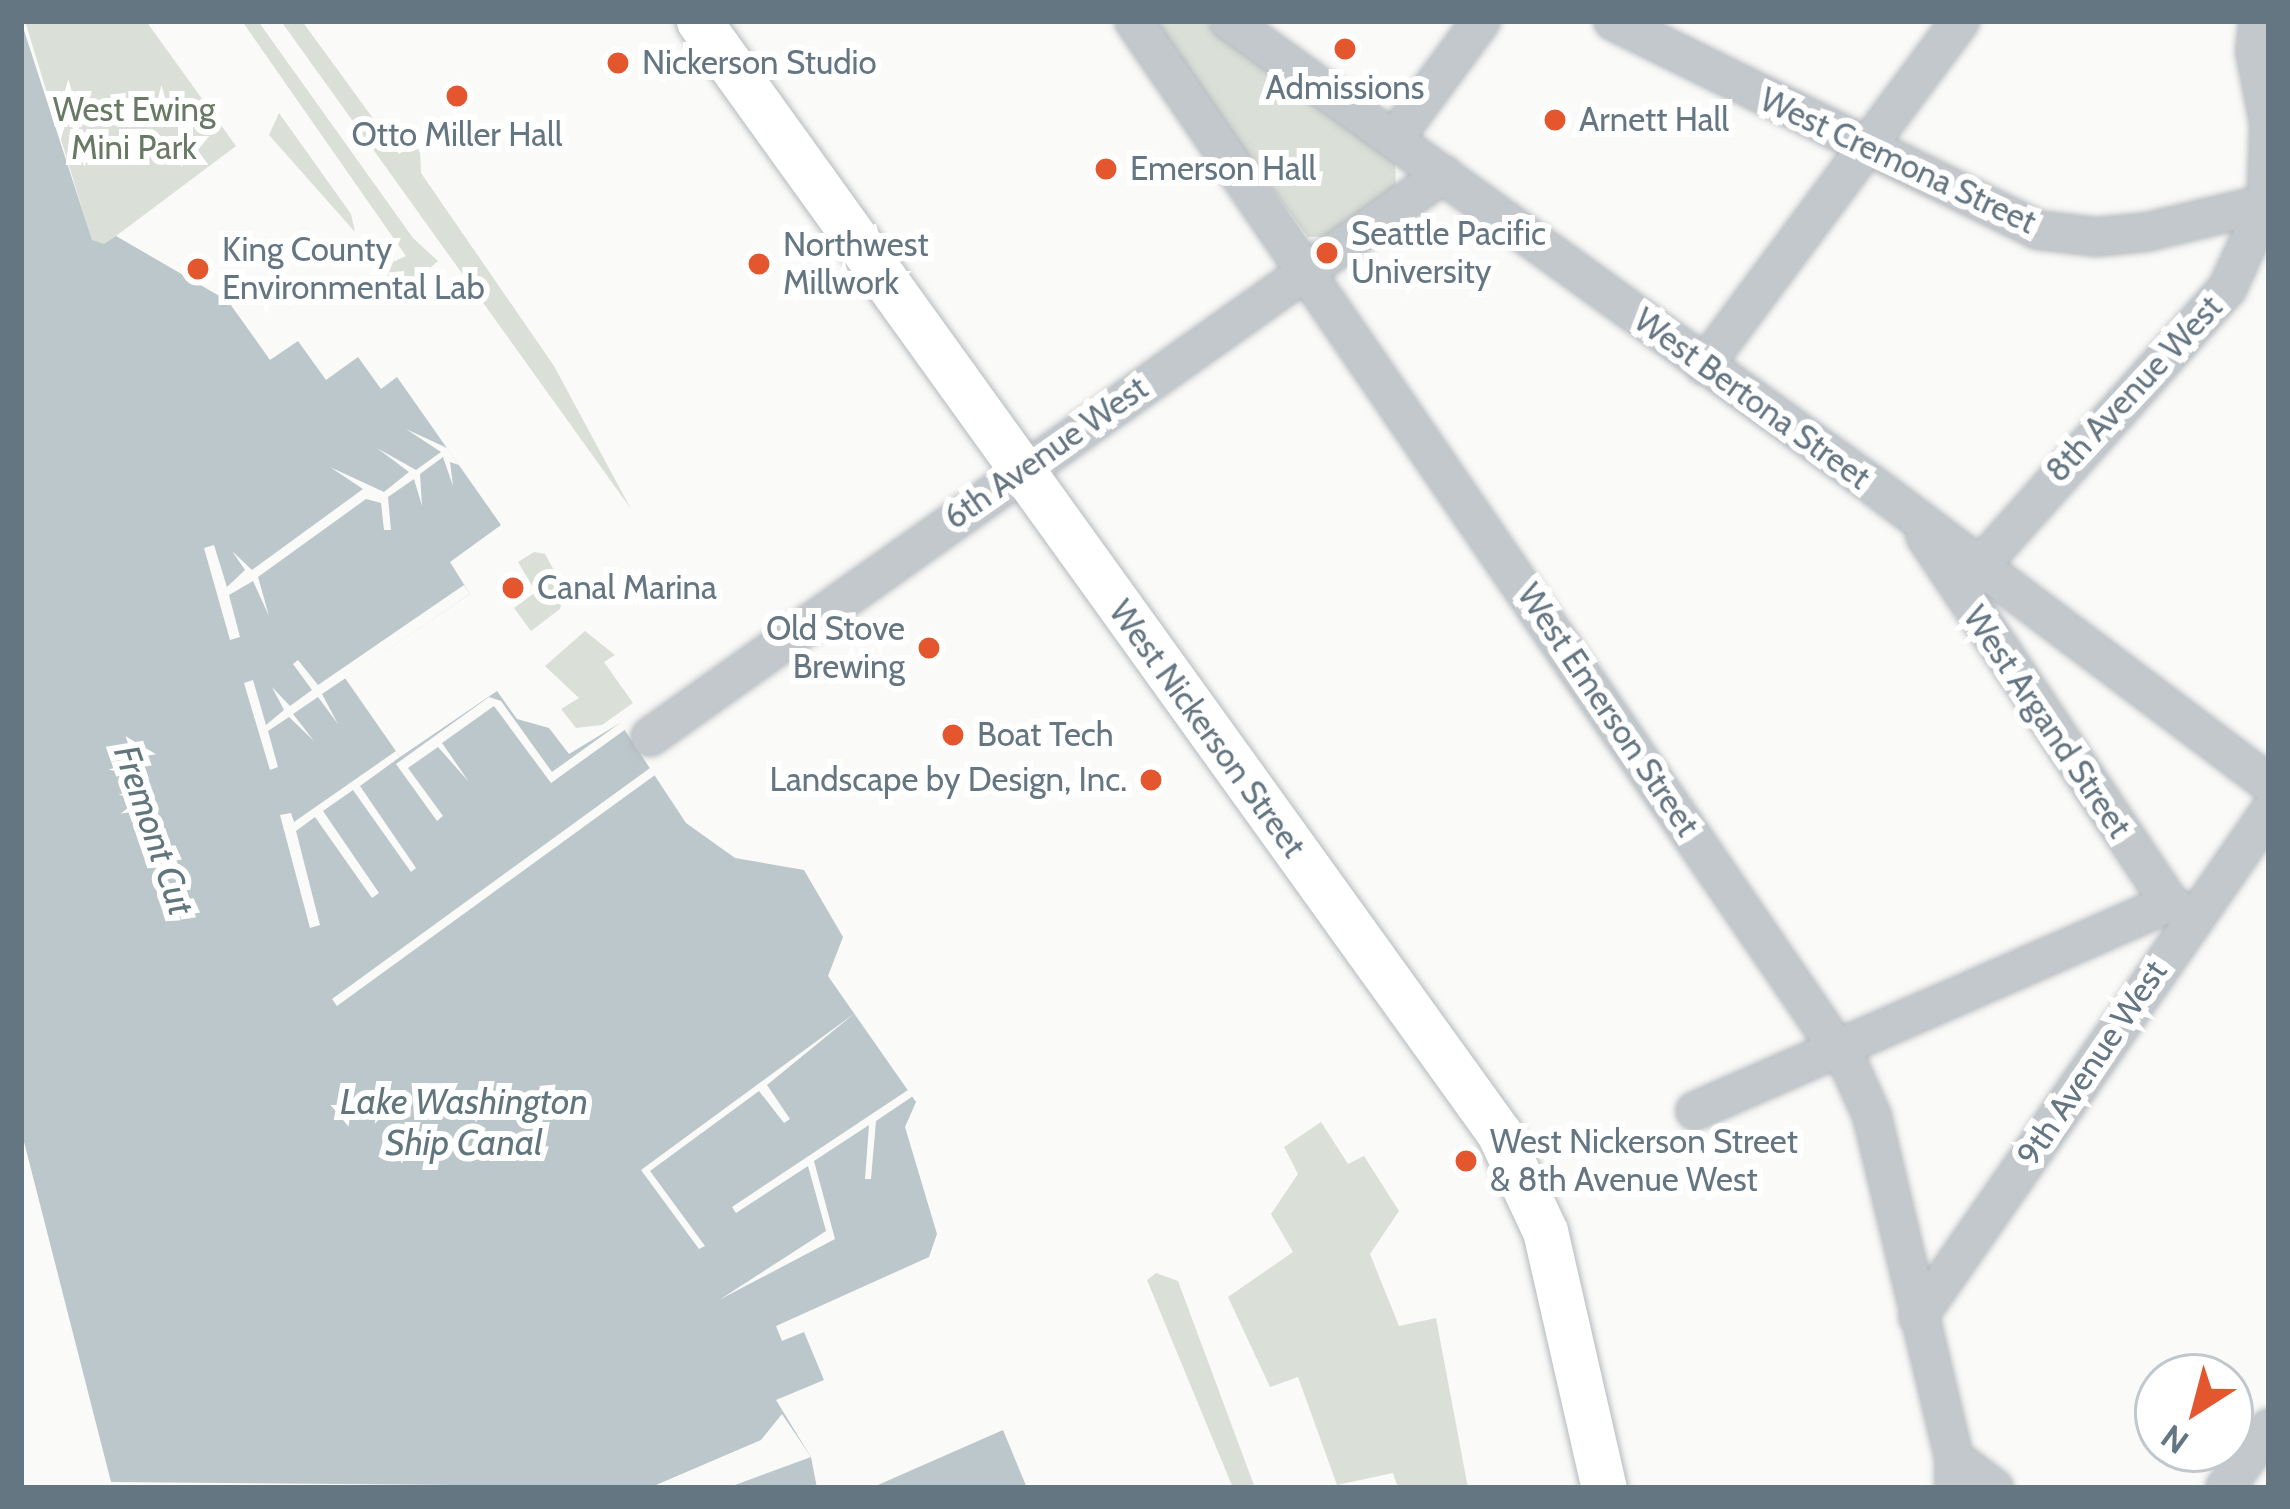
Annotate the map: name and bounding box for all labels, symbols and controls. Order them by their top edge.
marker: Admissions [1332,36,1358,62]
place label: Nickerson Studio [642,43,877,83]
marker: Nickerson Studio [605,50,631,76]
place label: Admissions [1266,68,1424,108]
street label: West Cremona Street [1754,80,2042,242]
marker: Otto Miller Hall [444,83,470,109]
park label: West Ewing Mini Park [53,90,215,168]
place label: Arnett Hall [1579,100,1729,140]
marker: Arnett Hall [1542,107,1568,133]
place label: Otto Miller Hall [351,115,563,155]
place label: Emerson Hall [1130,149,1316,189]
marker: Emerson Hall [1093,156,1119,182]
place label: Seattle Pacific University [1351,214,1546,292]
place label: Northwest Millwork [783,225,929,303]
place label: King County Environmental Lab [222,230,485,308]
marker: Seattle Pacific University [1314,240,1340,266]
marker: Northwest Millwork [746,251,772,277]
marker: King County Environmental Lab [185,256,211,282]
street label: 8th Avenue West [2038,288,2230,490]
street label: West Bertona Street [1626,300,1878,498]
street label: 6th Avenue West [937,368,1155,538]
place label: Canal Marina [537,568,717,608]
marker: Canal Marina [500,575,526,601]
street label: West Emerson Street [1509,576,1707,844]
street label: West Nickerson Street [1101,593,1313,865]
street label: West Argand Street [1955,599,2139,845]
place label: Old Stove Brewing [766,609,905,687]
marker: Old Stove Brewing [916,635,942,661]
place label: Boat Tech [977,715,1114,755]
marker: Boat Tech [940,722,966,748]
water label: Fremont Cut [105,739,203,921]
place label: Landscape by Design, Inc. [769,760,1127,800]
marker: Landscape by Design, Inc. [1138,767,1164,793]
street label: 9th Avenue West [2009,953,2175,1173]
water label: Lake Washington Ship Canal [340,1079,588,1164]
place label: West Nickerson Street & 8th Avenue West [1490,1122,1798,1200]
marker: West Nickerson Street & 8th Avenue West [1453,1148,1479,1174]
north arrow [2134,1353,2254,1473]
text: N [2153,1417,2196,1463]

